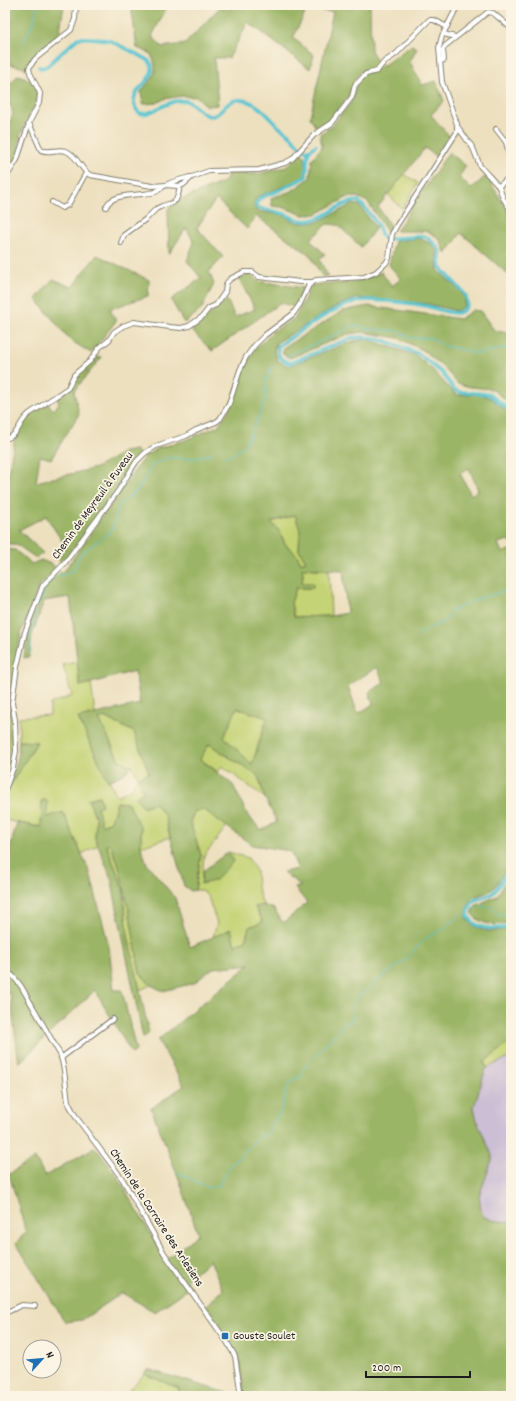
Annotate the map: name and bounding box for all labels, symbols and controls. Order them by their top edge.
street label: Chemin de Meyreuil à Fuveau [48,449,138,563]
street label: Chemin de la Carraire des Arlesiens [105,1145,207,1291]
place label: Gouste Soulet [233,1328,296,1345]
marker: Gouste Soulet [220,1331,230,1341]
north arrow [22,1339,62,1379]
text: N [41,1349,58,1362]
scale bar [366,1353,470,1379]
text: 200 m [372,1360,401,1377]

